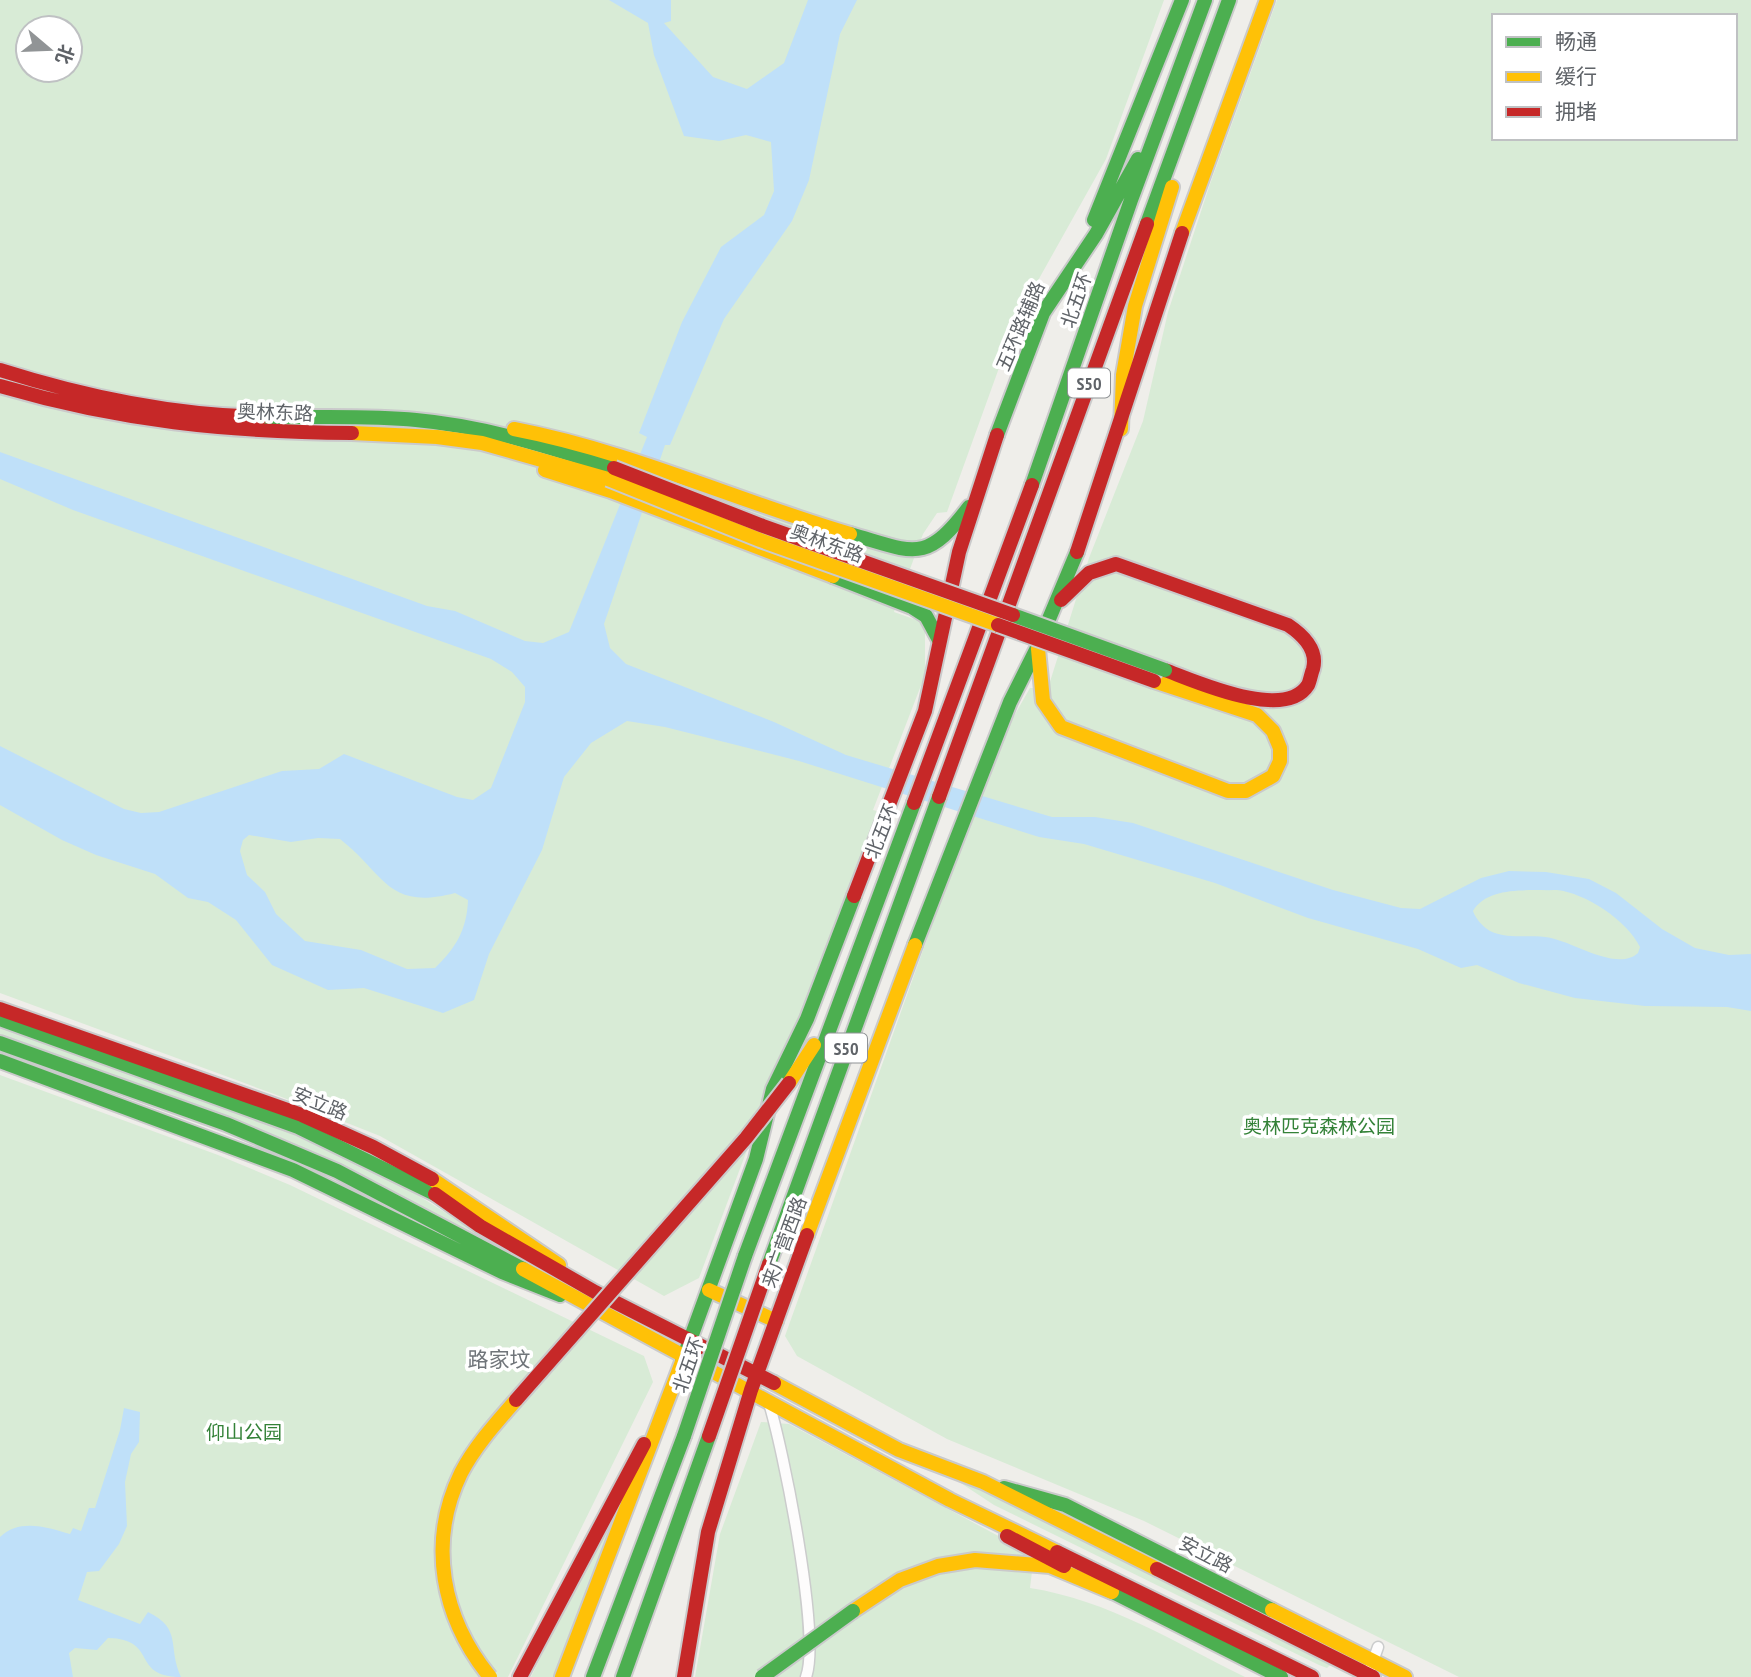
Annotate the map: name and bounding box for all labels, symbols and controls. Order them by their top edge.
north arrow [14,14,84,84]
legend [1492,14,1737,140]
text: 畅通 [1555,28,1597,55]
text: 北 [51,42,80,67]
text: 缓行 [1555,63,1597,90]
text: 拥堵 [1555,98,1597,125]
street label: 北五环 [1055,269,1097,331]
street label: 五环路辅路 [990,278,1050,374]
road number: S50 [1068,368,1110,398]
street label: 奥林东路 [237,399,313,425]
street label: 奥林东路 [787,519,867,567]
street label: 北五环 [860,800,902,862]
road number: S50 [825,1034,867,1063]
street label: 安立路 [289,1081,351,1125]
park label: 奥林匹克森林公园 [1243,1114,1395,1138]
street label: 来广营西路 [756,1193,812,1291]
street label: 北五环 [667,1334,709,1396]
district label: 路家坟 [468,1346,531,1373]
park label: 仰山公园 [206,1420,282,1444]
street label: 安立路 [1175,1530,1237,1578]

